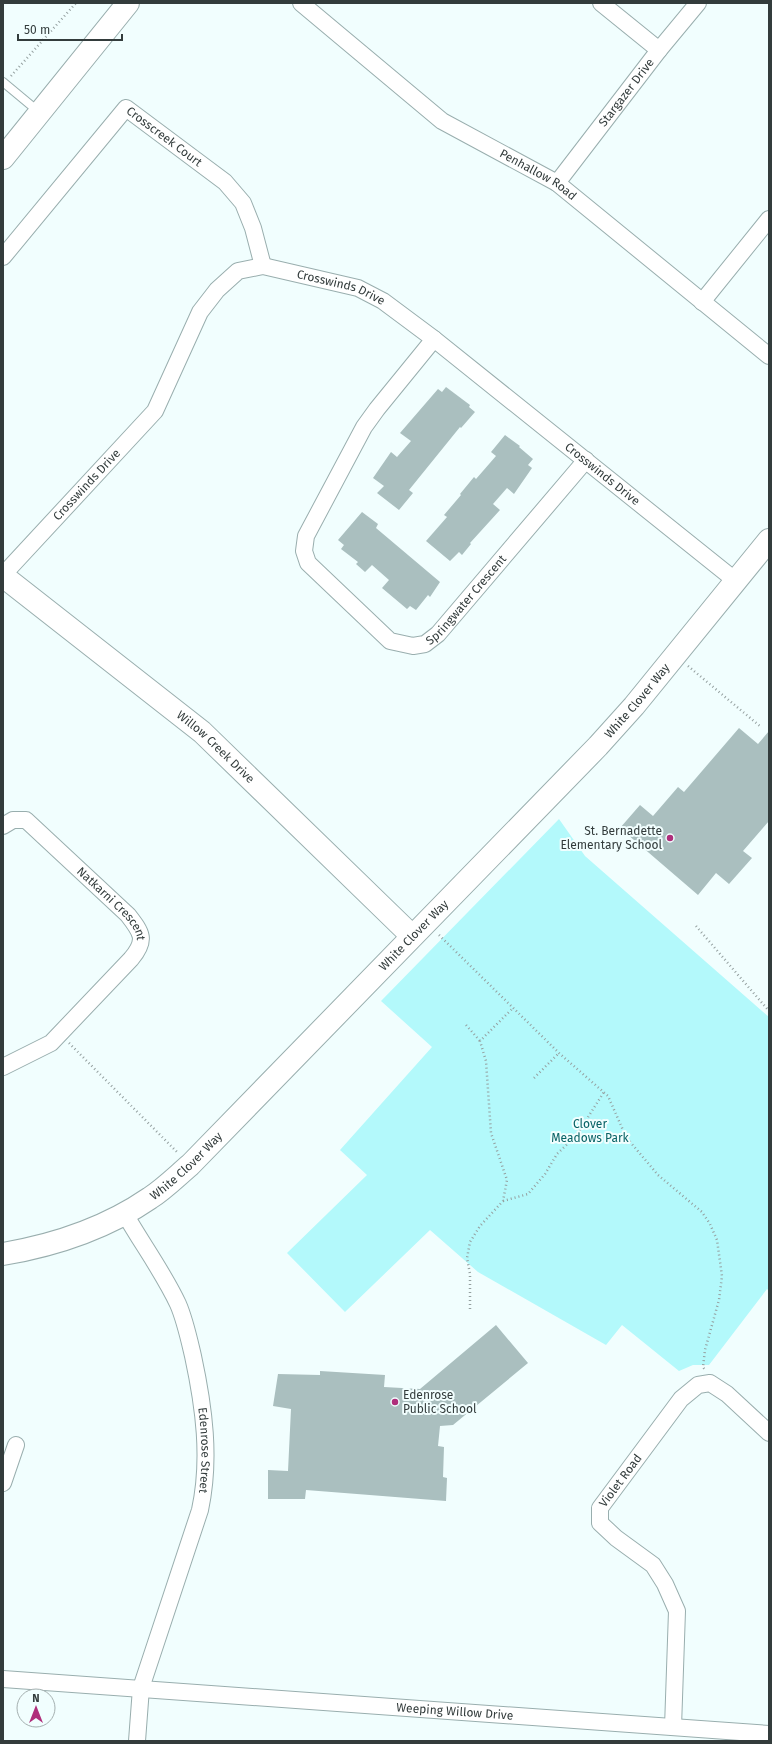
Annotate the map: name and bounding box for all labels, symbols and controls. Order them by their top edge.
scale bar [18,16,122,42]
text: 50 m [24,23,50,37]
street label: Stargazer Drive [596,56,657,129]
street label: Crosscreek Court [124,104,205,170]
street label: Penhallow Road [497,146,579,203]
street label: Crosswinds Drive [296,267,387,308]
street label: Crosswinds Drive [562,440,643,508]
street label: Crosswinds Drive [50,446,123,523]
street label: Springwater Crescent [423,552,510,648]
street label: White Clover Way [601,661,673,741]
street label: Willow Creek Drive [174,708,257,786]
place label: St. Bernadette Elementary School [560,824,662,852]
marker: St. Bernadette Elementary School [665,833,675,843]
street label: Natkarni Crescent [74,864,148,941]
street label: White Clover Way [376,897,451,974]
park label: Clover Meadows Park [551,1117,630,1145]
street label: White Clover Way [147,1129,225,1203]
place label: Edenrose Public School [403,1388,477,1416]
marker: Edenrose Public School [390,1397,400,1407]
street label: Edenrose Street [195,1407,213,1495]
street label: Violet Road [596,1451,645,1510]
north arrow [16,1688,56,1728]
text: N [32,1692,40,1705]
street label: Weeping Willow Drive [396,1700,514,1723]

